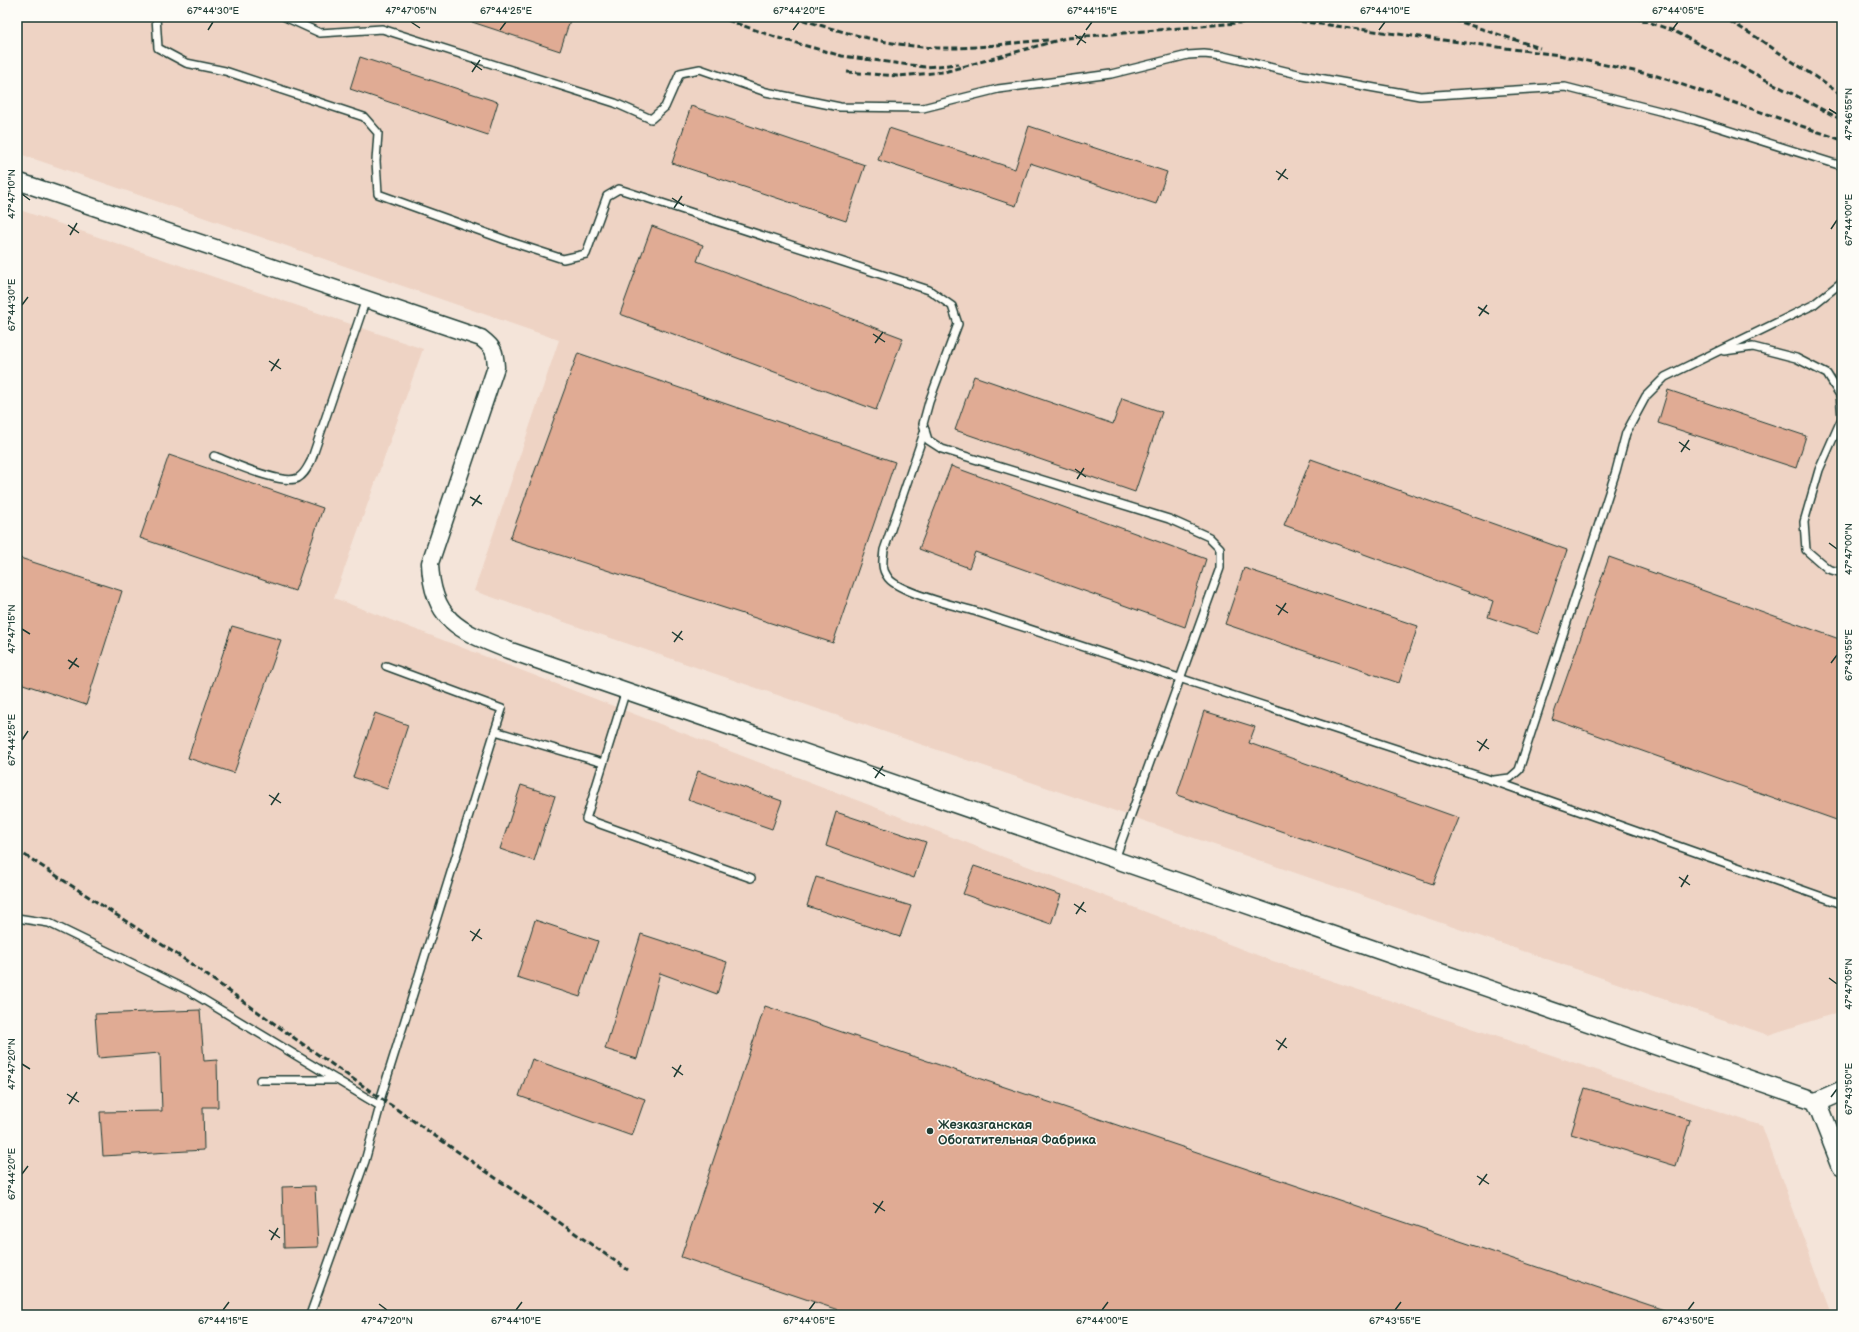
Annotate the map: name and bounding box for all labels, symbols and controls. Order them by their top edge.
text: 67°44'30"E [187,5,240,17]
text: 47°47'05"N [385,5,437,17]
text: 67°44'25"E [480,5,532,17]
text: 67°44'20"E [773,5,825,17]
text: 67°44'15"E [1067,5,1117,17]
text: 67°44'10"E [1360,5,1410,17]
text: 67°44'05"E [1652,5,1704,17]
text: 47°46'55"N [1843,88,1855,140]
text: 47°47'10"N [6,169,18,219]
text: 67°44'00"E [1843,194,1855,246]
text: 67°44'30"E [6,278,18,331]
text: 47°47'00"N [1843,523,1855,575]
text: 47°47'15"N [6,604,18,654]
text: 67°43'55"E [1843,629,1855,681]
text: 67°44'25"E [6,714,18,766]
text: 47°47'05"N [1843,958,1855,1010]
text: 47°47'20"N [6,1038,18,1090]
text: 67°43'50"E [1843,1063,1855,1115]
place label: Жезказганская Обогатительная Фабрика [938,1117,1097,1148]
marker: Жезказганская Обогатительная Фабрика [925,1126,935,1136]
text: 67°44'20"E [6,1148,18,1200]
text: 67°44'15"E [198,1315,248,1327]
text: 47°47'20"N [361,1315,413,1327]
text: 67°44'10"E [491,1315,541,1327]
text: 67°44'05"E [783,1315,835,1327]
text: 67°44'00"E [1076,1315,1128,1327]
text: 67°43'55"E [1369,1315,1421,1327]
text: 67°43'50"E [1662,1315,1714,1327]

